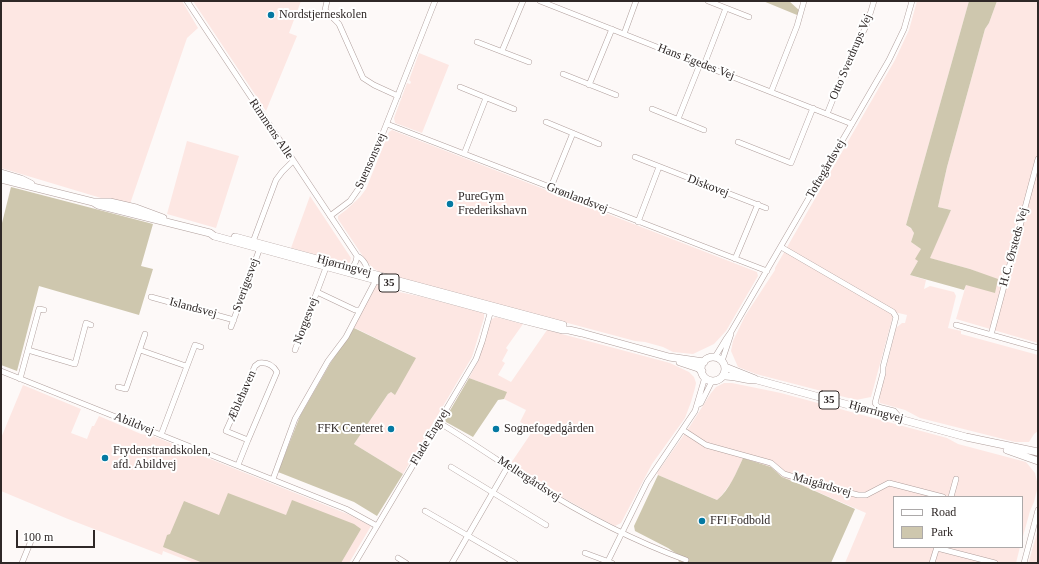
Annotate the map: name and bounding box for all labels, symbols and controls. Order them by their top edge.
place label: Nordstjerneskolen [279,8,367,22]
marker: Nordstjerneskolen [266,10,276,20]
street label: Otto Sverdrups Vej [826,12,876,102]
street label: Hans Egedes Vej [655,41,737,83]
street label: Rimmens Alle [246,96,296,162]
street label: Suensonsvej [352,131,390,191]
street label: Toftegårdsvej [803,137,849,201]
street label: Diskovej [685,172,731,200]
street label: Grønlandsvej [544,180,610,216]
place label: PureGym Frederikshavn [458,190,527,218]
marker: PureGym Frederikshavn [445,199,455,209]
street label: H.C. Ørsteds Vej [997,206,1031,288]
street label: Hjørringvej [315,252,373,280]
street label: Sverigesvej [230,256,262,314]
road number: 35 [379,274,399,292]
street label: Islandsvej [168,295,218,321]
street label: Norgesvej [290,295,322,347]
street label: Æblehaven [224,368,260,424]
road number: 35 [819,391,839,409]
street label: Hjørringvej [847,398,905,426]
street label: Flade Engvej [407,406,453,468]
street label: Abildvej [112,409,156,439]
place label: FFK Centeret [317,422,383,436]
place label: Sognefogedgården [504,422,594,436]
marker: FFK Centeret [386,424,396,434]
marker: Sognefogedgården [491,424,501,434]
place label: Frydenstrandskolen, afd. Abildvej [113,444,211,472]
marker: Frydenstrandskolen, afd. Abildvej [100,453,110,463]
street label: Mellergårdsvej [495,453,563,505]
street label: Maigårdsvej [791,470,853,500]
legend [893,496,1023,548]
text: Road [931,505,956,519]
place label: FFI Fodbold [710,514,770,528]
marker: FFI Fodbold [697,516,707,526]
scale bar [18,522,97,548]
text: Park [931,525,953,539]
text: 100 m [23,530,53,544]

